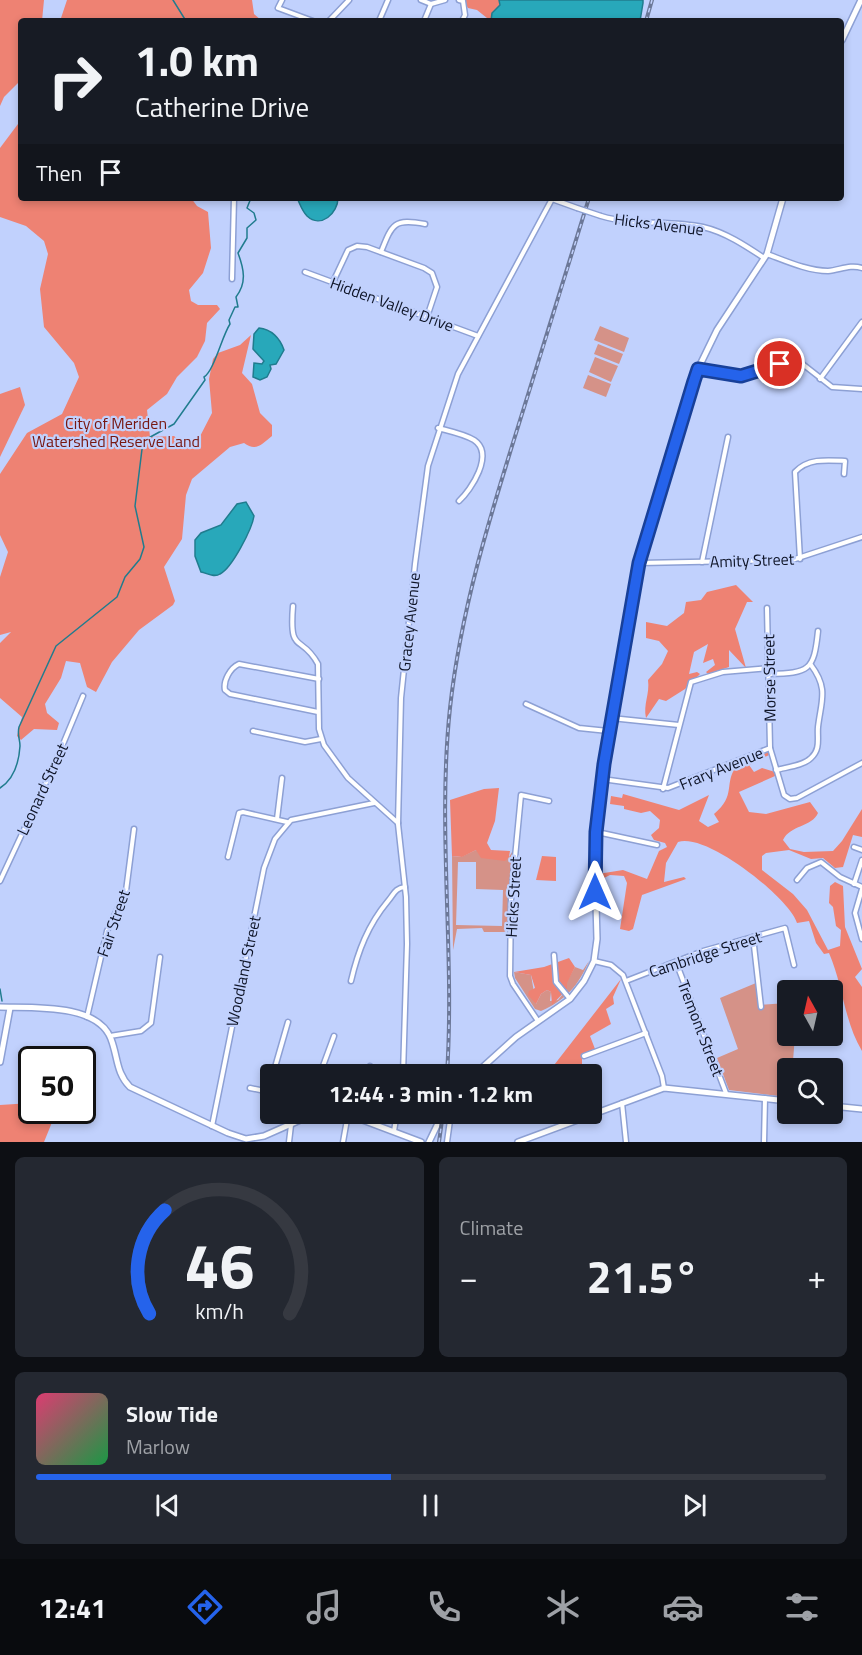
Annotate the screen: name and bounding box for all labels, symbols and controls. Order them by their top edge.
text: 1.0 km [135,28,259,92]
icon: right [36,42,114,120]
text: Catherine Drive [135,86,309,127]
text: Then [36,156,82,190]
icon: arrive [94,156,127,189]
street label: Hicks Avenue [613,207,705,241]
street label: Hidden Valley Drive [327,271,457,337]
pin [754,338,805,389]
icon: arrive [763,347,796,380]
park label: City of Meriden Watershed Reserve Land [32,411,200,453]
street label: Amity Street [709,547,795,573]
street label: Gracey Avenue [392,571,426,673]
street label: Morse Street [756,634,782,722]
street label: Leonard Street [10,739,74,839]
street label: Frary Avenue [675,740,767,796]
street label: Hicks Street [499,855,527,938]
position arrow [563,860,627,924]
street label: Fair Street [90,886,136,960]
street label: Woodland Street [220,913,267,1029]
street label: Cambridge Street [646,924,765,984]
street label: Tremont Street [672,976,730,1080]
north arrow [777,980,843,1046]
map controls [777,980,843,1124]
speed limit sign: 50 [18,1046,96,1124]
button: search [777,1058,843,1124]
text: 12:44 · 3 min · 1.2 km [329,1077,533,1111]
text: Climate [460,1212,523,1243]
text: 46 [184,1217,254,1312]
text: 21.5° [587,1242,699,1310]
text: − [460,1252,478,1302]
text: + [808,1252,826,1302]
text: km/h [195,1295,244,1327]
text: Slow Tide [126,1397,218,1431]
text: Marlow [126,1431,190,1462]
icon: previous [151,1489,184,1522]
icon: pause [414,1489,447,1522]
icon: next [678,1489,711,1522]
icon: directions [184,1586,226,1628]
icon: music [303,1586,345,1628]
icon: phone [423,1586,465,1628]
icon: climate [542,1586,584,1628]
icon: car [662,1586,704,1628]
icon: filters [781,1586,823,1628]
text: 12:41 [39,1587,106,1628]

